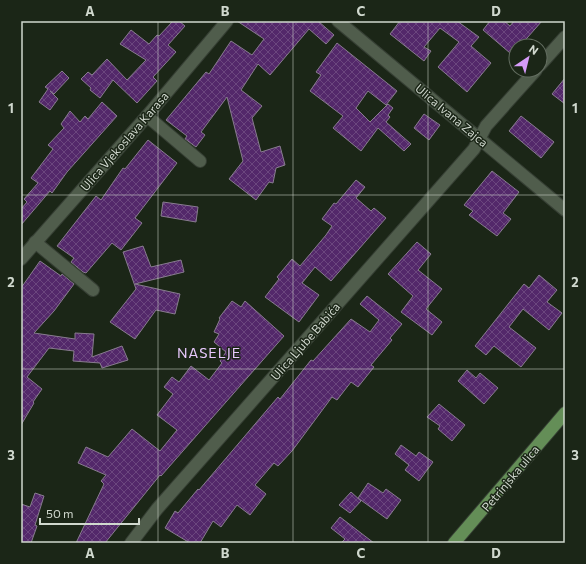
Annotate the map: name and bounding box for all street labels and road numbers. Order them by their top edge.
street label: Ulica Ivana Zajca [413,81,491,149]
street label: Ulica Vjekoslava Karasa [77,89,171,193]
street label: Ulica Ljube Babića [268,299,342,383]
street label: Petrinjska ulica [478,442,542,514]

